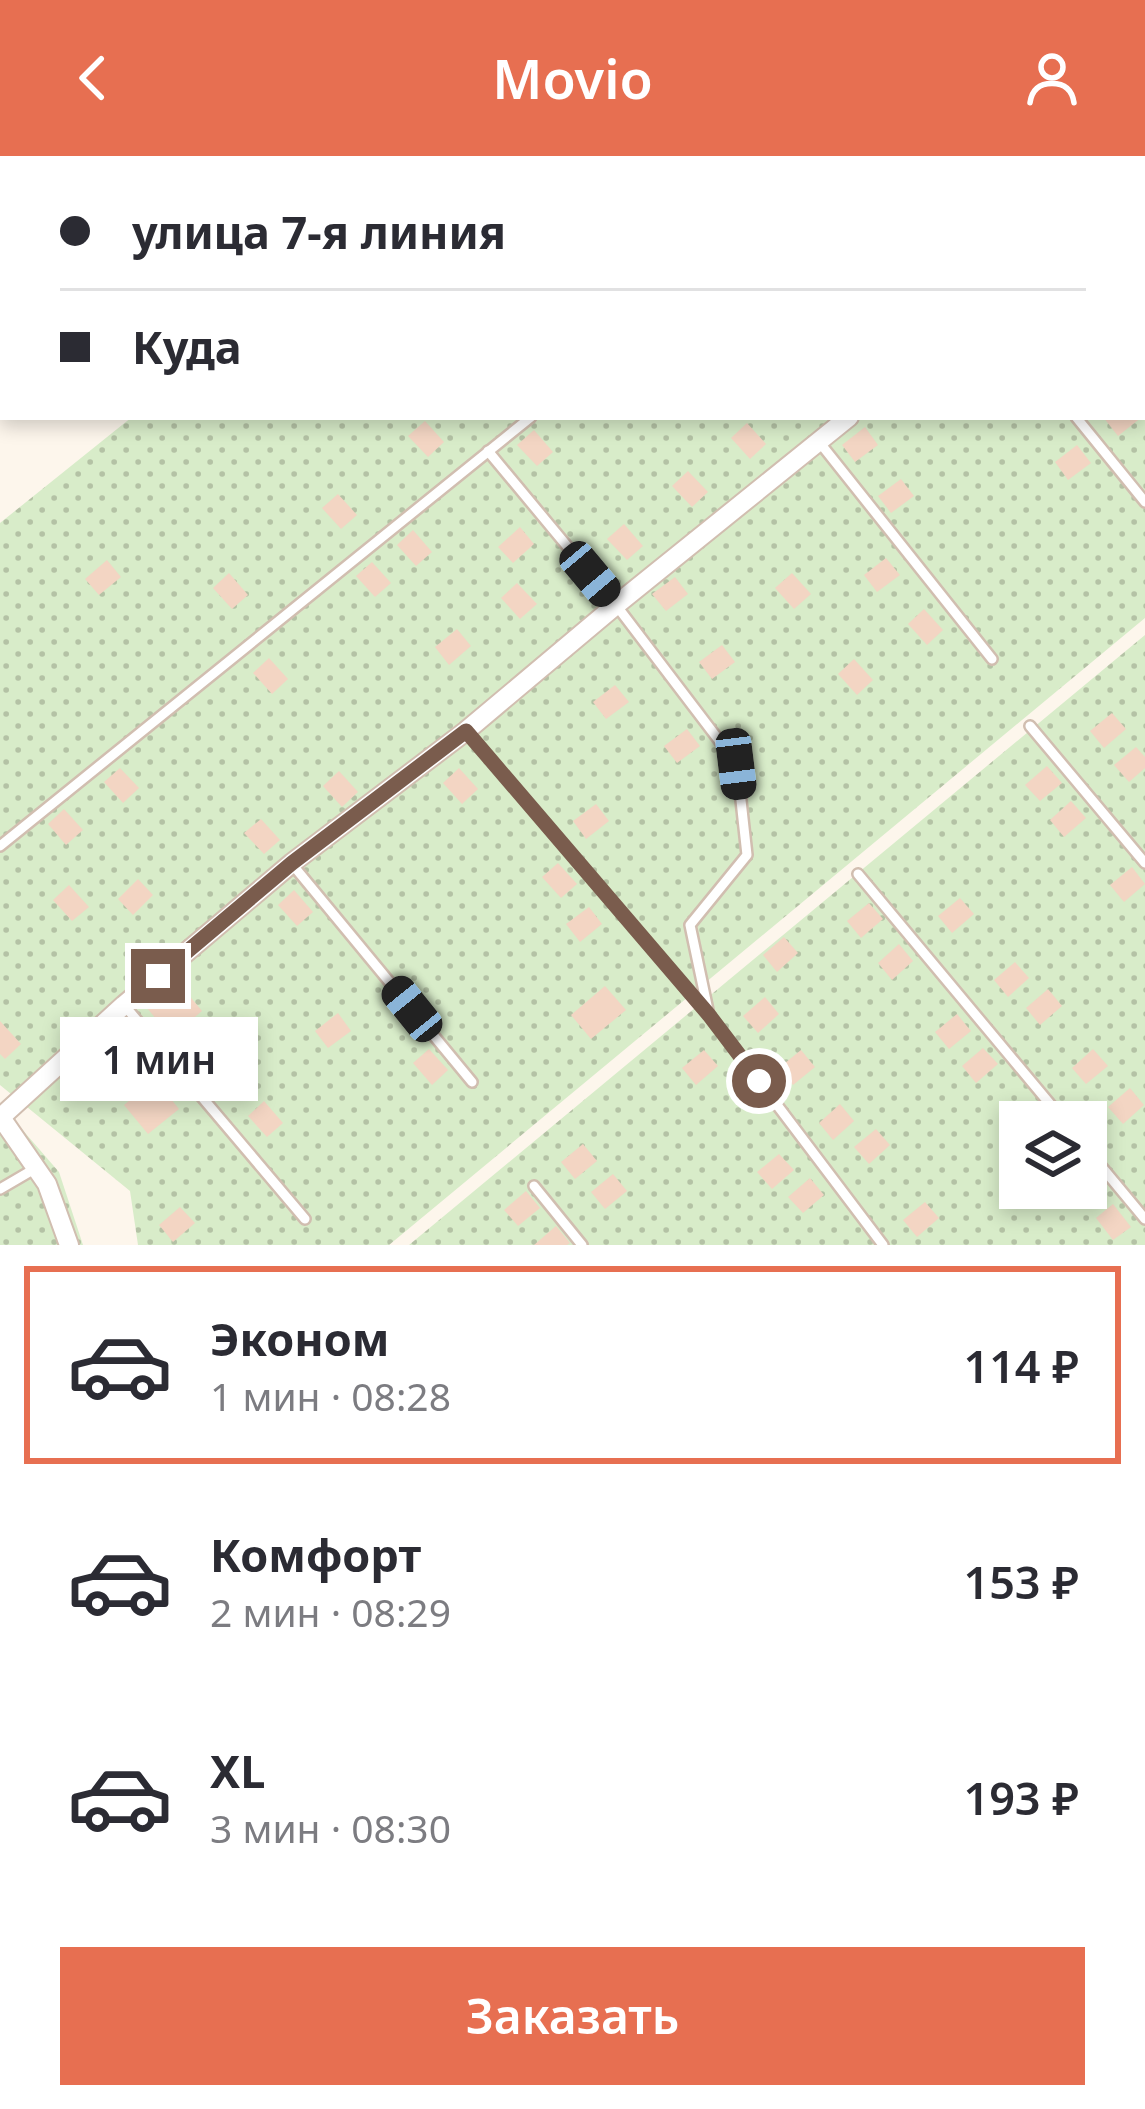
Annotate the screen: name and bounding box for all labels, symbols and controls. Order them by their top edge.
text: Movio [492,41,653,115]
icon: back [60,45,126,111]
icon: person [1019,45,1085,111]
text: улица 7-я линия [132,201,506,262]
text: Куда [132,316,242,377]
car [553,535,627,613]
car [714,726,758,802]
route end [131,949,185,1003]
car [375,970,449,1048]
callout: 1 мин [59,1018,257,1102]
text: 1 мин [102,1032,216,1085]
route start [732,1054,786,1108]
map controls [999,1101,1107,1209]
button: layers [999,1101,1107,1209]
text: Эконом [210,1308,389,1369]
icon: car [66,1311,174,1419]
text: 114 ₽ [963,1335,1079,1396]
text: 1 мин · 08:28 [210,1369,451,1422]
text: Комфорт [210,1524,421,1585]
icon: car [66,1527,174,1635]
text: 153 ₽ [963,1551,1079,1612]
text: 2 мин · 08:29 [210,1585,451,1638]
text: XL [210,1740,265,1801]
icon: car [66,1743,174,1851]
text: 193 ₽ [963,1767,1079,1828]
text: 3 мин · 08:30 [210,1801,451,1854]
button: Заказать [60,1947,1085,2085]

